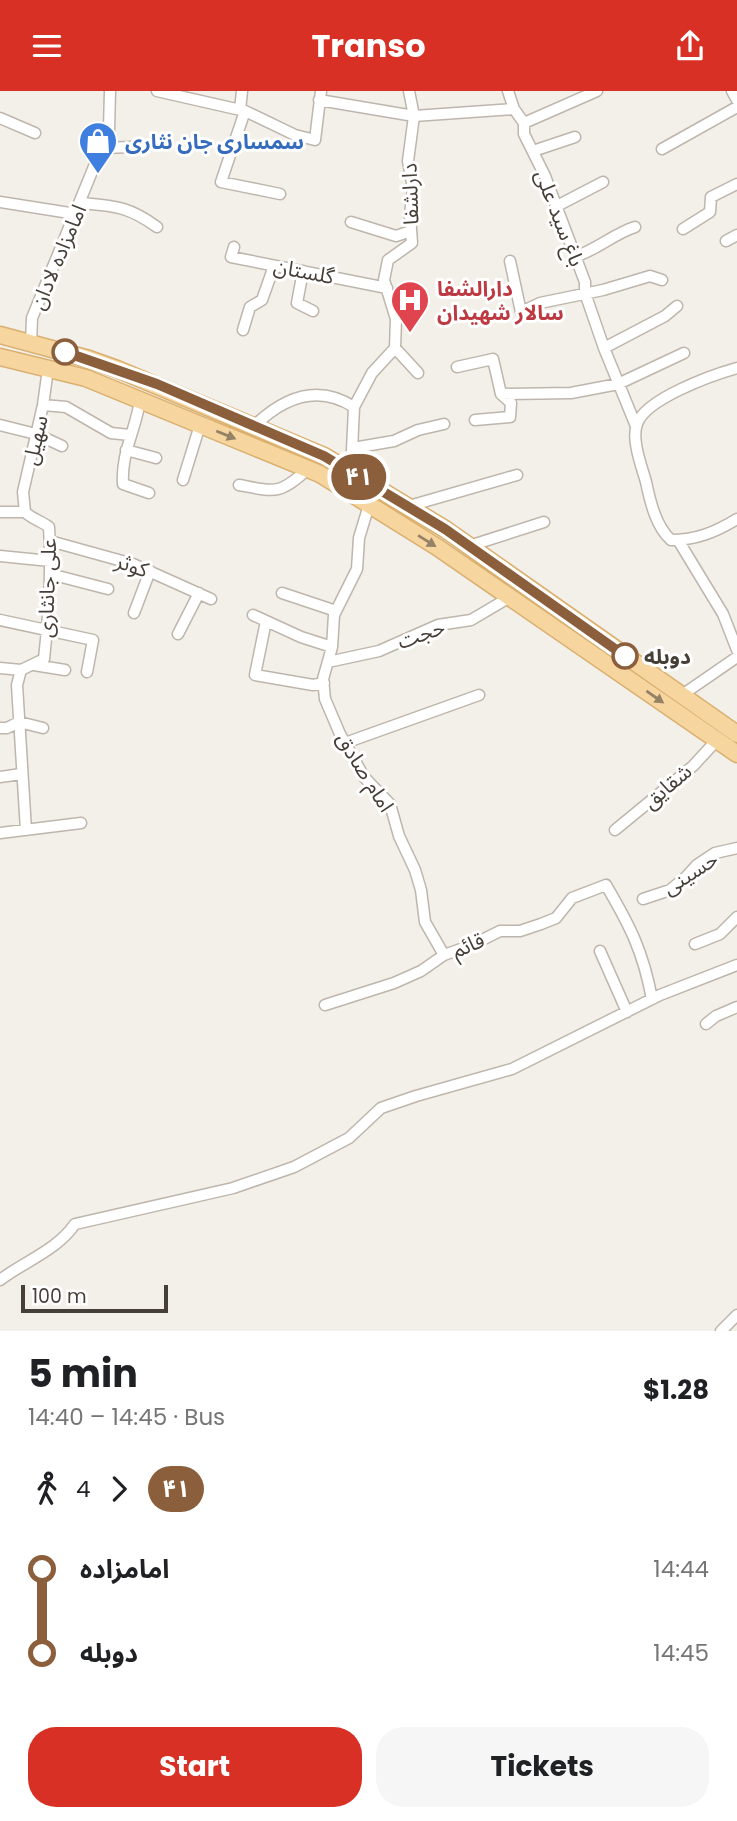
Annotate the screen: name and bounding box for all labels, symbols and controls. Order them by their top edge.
text: Transo [311,23,426,68]
icon: menu [28,27,66,65]
icon: share [671,27,709,65]
shop icon: سمساری جان نثاری [77,120,119,175]
place label: سمساری جان نثاری [125,127,304,156]
street label: دارلشفا [394,163,426,225]
street label: باغ سید علی [527,165,592,271]
street label: امامزاده لادان [23,200,93,314]
street label: گلستان [271,251,337,291]
place label: دارالشفا سالار شهیدان [437,274,564,327]
hospital icon: دارالشفا سالار شهیدان [389,279,431,334]
unlabelled marker [52,339,78,365]
street label: سهیل [15,412,55,468]
one-way arrow [216,430,237,441]
line badge: ۴۱ [328,454,390,500]
text: ۴۱ [345,460,373,493]
one-way arrow [417,534,436,547]
street label: علی جانثاری [31,538,63,638]
street label: کوثر [111,546,153,584]
street label: حجت [393,612,449,656]
place label: دوبله [644,642,691,671]
marker: دوبله [612,643,638,669]
one-way arrow [646,690,664,704]
street label: امام صادق [327,726,401,819]
street label: شقایق [636,757,698,815]
street label: حسینی [657,844,723,902]
street label: قائم [447,925,489,966]
scale bar [21,1282,168,1314]
text: 100 m [32,1283,87,1310]
text: 5 min [28,1347,138,1400]
text: $1.28 [643,1372,709,1408]
text: 14:40 – 14:45 · Bus [28,1401,225,1433]
icon: walk [28,1470,66,1508]
icon: forward [100,1470,138,1508]
text: ۴۱ [162,1472,190,1505]
text: 4 [76,1473,90,1505]
text: امامزاده [80,1551,169,1587]
text: 14:44 [653,1553,709,1585]
text: دوبله [80,1635,138,1671]
text: 14:45 [653,1637,709,1669]
button: Start [28,1727,362,1807]
button: Tickets [376,1727,709,1807]

